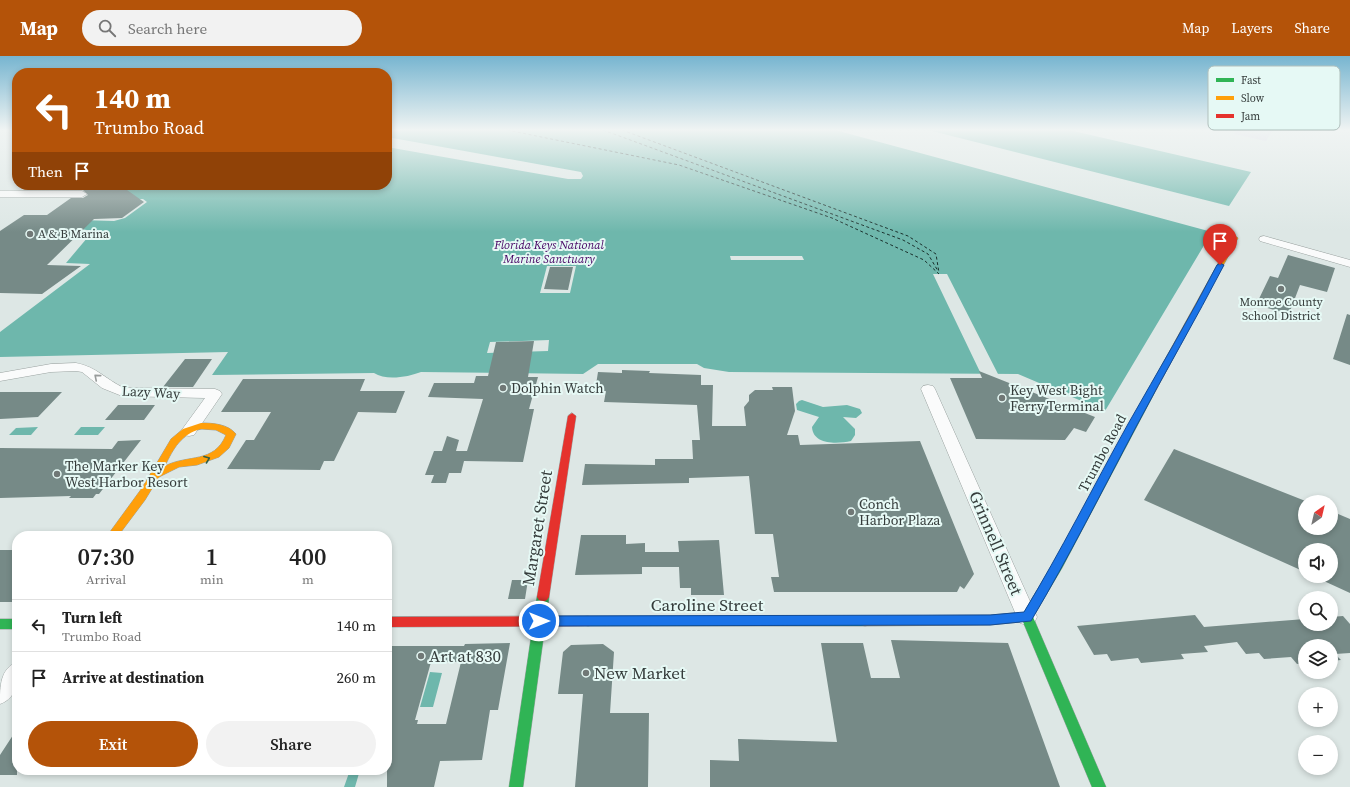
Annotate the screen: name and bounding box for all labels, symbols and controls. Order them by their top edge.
search box [82,10,362,46]
text: Map [20,15,58,41]
icon: search [96,17,118,39]
text: Search here [128,18,207,39]
text: Map [1182,18,1209,38]
text: Layers [1231,18,1273,38]
text: Share [1295,18,1330,38]
legend [1208,66,1340,130]
text: Fast [1241,73,1261,88]
text: 140 m [94,79,171,117]
icon: left [28,84,80,136]
text: Slow [1241,91,1265,106]
text: Jam [1240,109,1260,124]
text: Trumbo Road [94,115,204,140]
icon: arrive [71,160,93,182]
text: Then [28,161,63,182]
pin [1203,224,1237,265]
place label: A & B Marina [38,226,110,242]
marker: A & B Marina [25,229,35,239]
icon: arrive [1209,230,1231,252]
park label: Florida Keys National Marine Sanctuary [493,237,604,267]
marker: Monroe County School District [1276,284,1286,294]
place label: Monroe County School District [1239,294,1323,324]
one-way arrow [94,374,101,381]
place label: Dolphin Watch [511,378,604,398]
street label: Lazy Way [121,380,182,404]
place label: Key West Bight Ferry Terminal [1010,380,1104,416]
marker: Dolphin Watch [498,383,508,393]
marker: Key West Bight Ferry Terminal [997,393,1007,403]
street label: Trumbo Road [1073,411,1131,495]
one-way arrow [203,455,210,463]
place label: The Marker Key West Harbor Resort [65,456,188,492]
street label: Margaret Street [516,468,558,588]
marker: The Marker Key West Harbor Resort [52,469,62,479]
street label: Grinnell Street [963,487,1029,599]
place label: Conch Harbor Plaza [859,494,941,530]
north arrow [1298,495,1338,535]
map controls [1298,495,1338,775]
marker: Conch Harbor Plaza [846,507,856,517]
text: 07:30 [77,540,135,573]
text: 1 [206,540,218,573]
text: 400 [289,540,327,573]
button: sound [1298,543,1338,583]
text: Arrival [86,571,126,588]
text: min [200,571,224,588]
text: m [302,571,314,588]
button: search [1298,591,1338,631]
street label: Caroline Street [651,593,764,617]
position arrow [518,600,560,642]
text: Turn left [62,607,122,628]
icon: left [28,615,50,637]
text: 140 m [336,615,376,636]
text: Trumbo Road [62,628,141,645]
button: layers [1298,639,1338,679]
place label: Art at 830 [429,644,501,668]
marker: Art at 830 [416,651,426,661]
place label: New Market [594,661,686,685]
icon: arrive [28,667,50,689]
text: Arrive at destination [62,667,204,688]
text: 260 m [336,667,376,688]
marker: New Market [581,668,591,678]
button: + [1298,687,1338,727]
button: Exit [28,721,198,767]
button: Share [206,721,376,767]
button: − [1298,735,1338,775]

